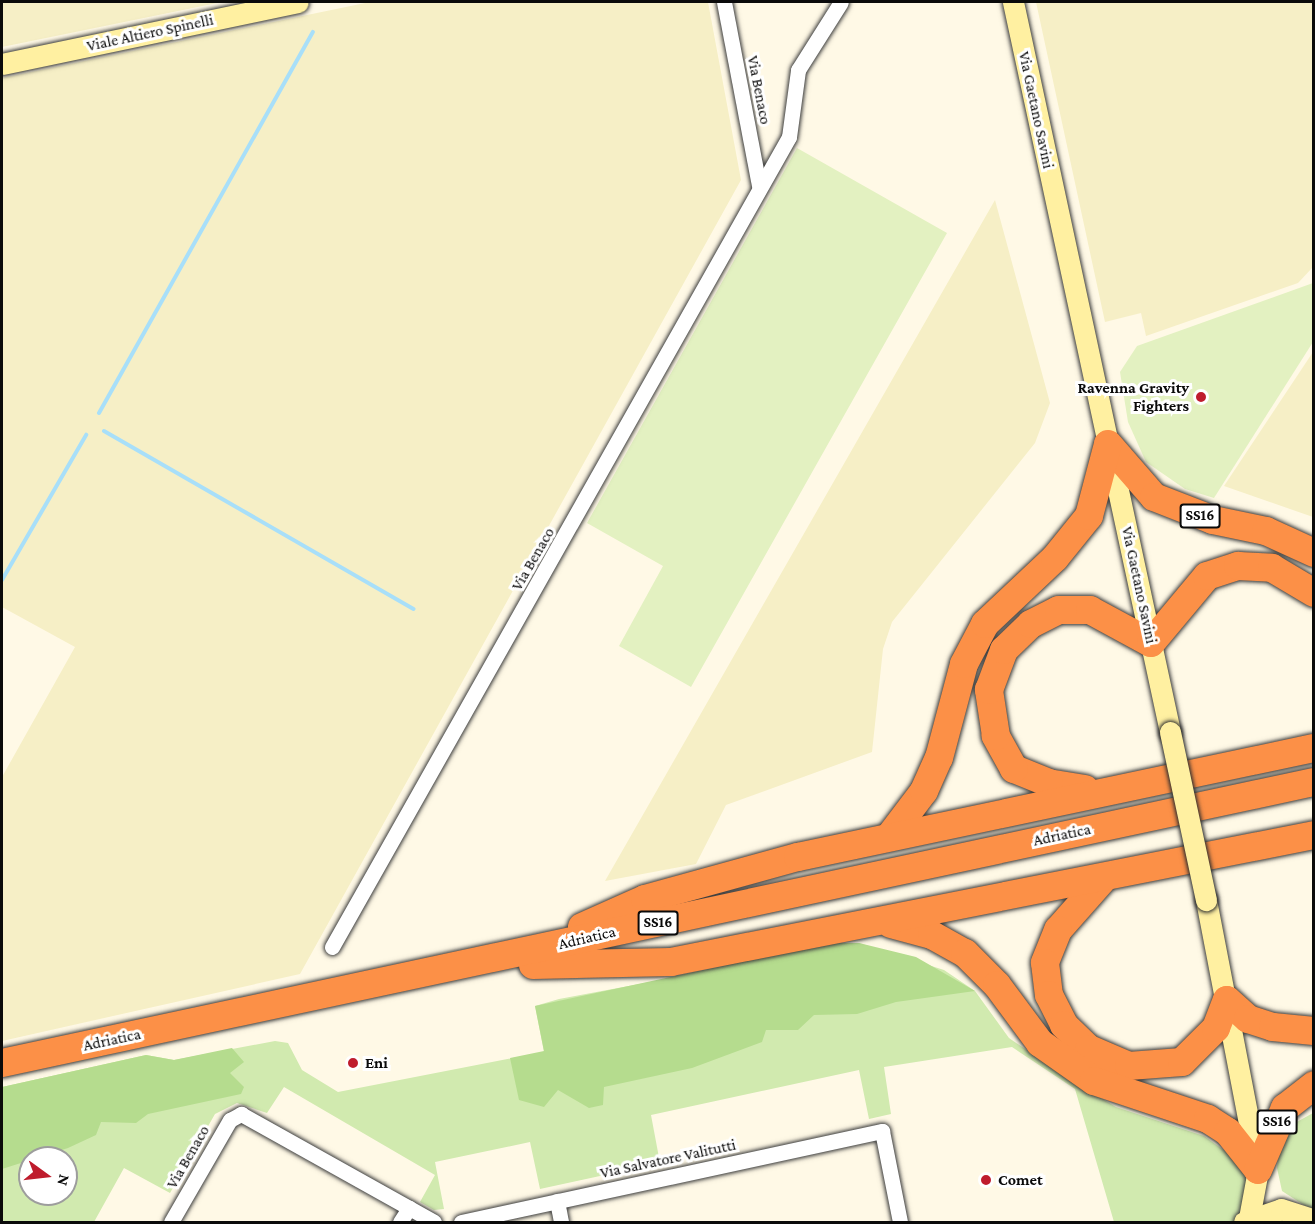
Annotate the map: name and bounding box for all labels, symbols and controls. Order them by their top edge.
street label: Viale Altiero Spinelli [85,10,215,56]
street label: Via Gaetano Savini [1014,50,1058,170]
street label: Via Benaco [743,54,775,126]
place label: Ravenna Gravity Fighters [1077,378,1189,416]
marker: Ravenna Gravity Fighters [1194,390,1208,404]
road number: SS16 [1179,504,1221,528]
street label: Via Benaco [507,524,559,594]
street label: Via Gaetano Savini [1117,525,1161,645]
street label: Adriatica [1031,820,1093,850]
road number: SS16 [637,911,679,935]
street label: Adriatica [556,922,618,954]
street label: Adriatica [81,1025,143,1055]
place label: Eni [365,1053,388,1073]
marker: Eni [346,1056,360,1070]
road number: SS16 [1256,1110,1298,1134]
street label: Via Benaco [162,1122,214,1192]
street label: Via Salvatore Valitutti [598,1135,738,1183]
north arrow [18,1146,78,1206]
place label: Comet [998,1170,1043,1190]
text: N [54,1173,74,1188]
marker: Comet [979,1173,993,1187]

